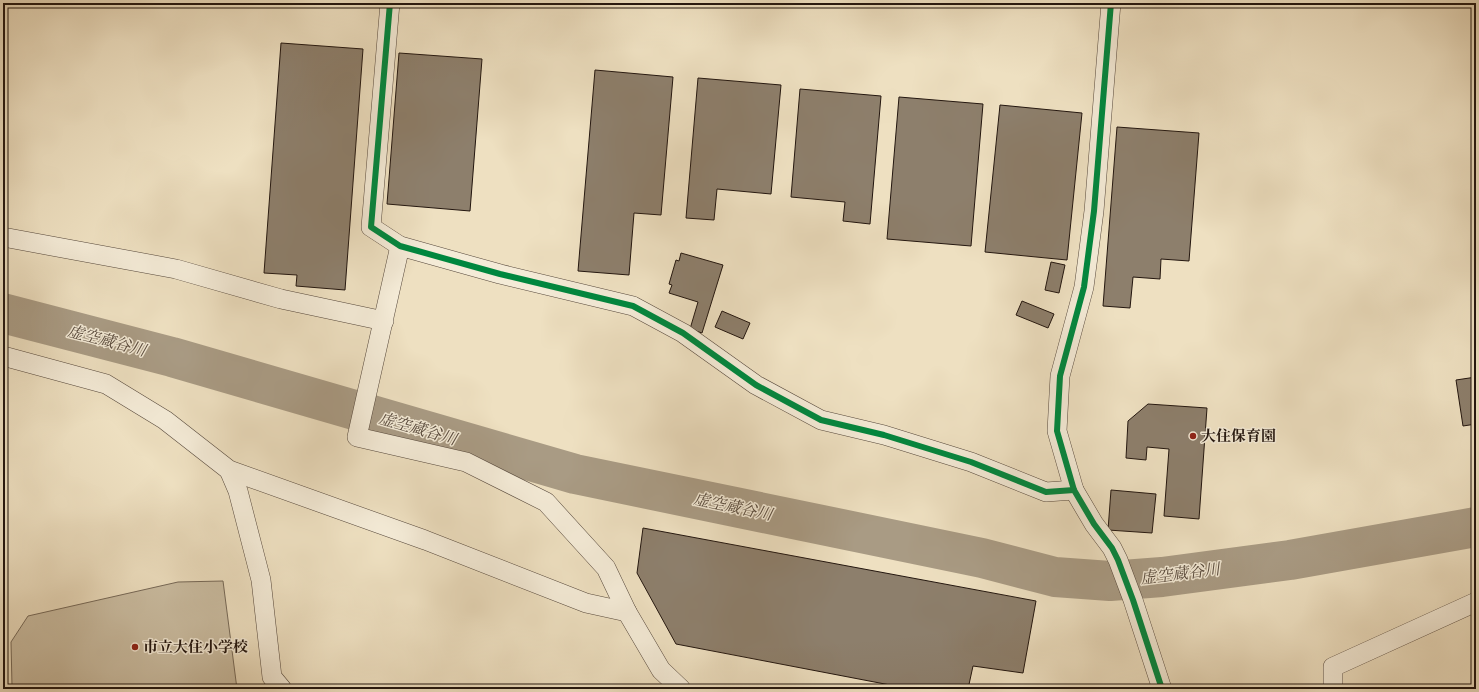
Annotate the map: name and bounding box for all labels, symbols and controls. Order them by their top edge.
water label: 虚空蔵谷川 [65,321,150,364]
water label: 虚空蔵谷川 [376,408,461,453]
place label: 大住保育園 [1201,427,1276,448]
marker: 大住保育園 [1188,431,1198,441]
water label: 虚空蔵谷川 [691,489,776,528]
water label: 虚空蔵谷川 [1139,559,1223,592]
place label: 市立大住小学校 [143,638,248,659]
marker: 市立大住小学校 [130,642,140,652]

